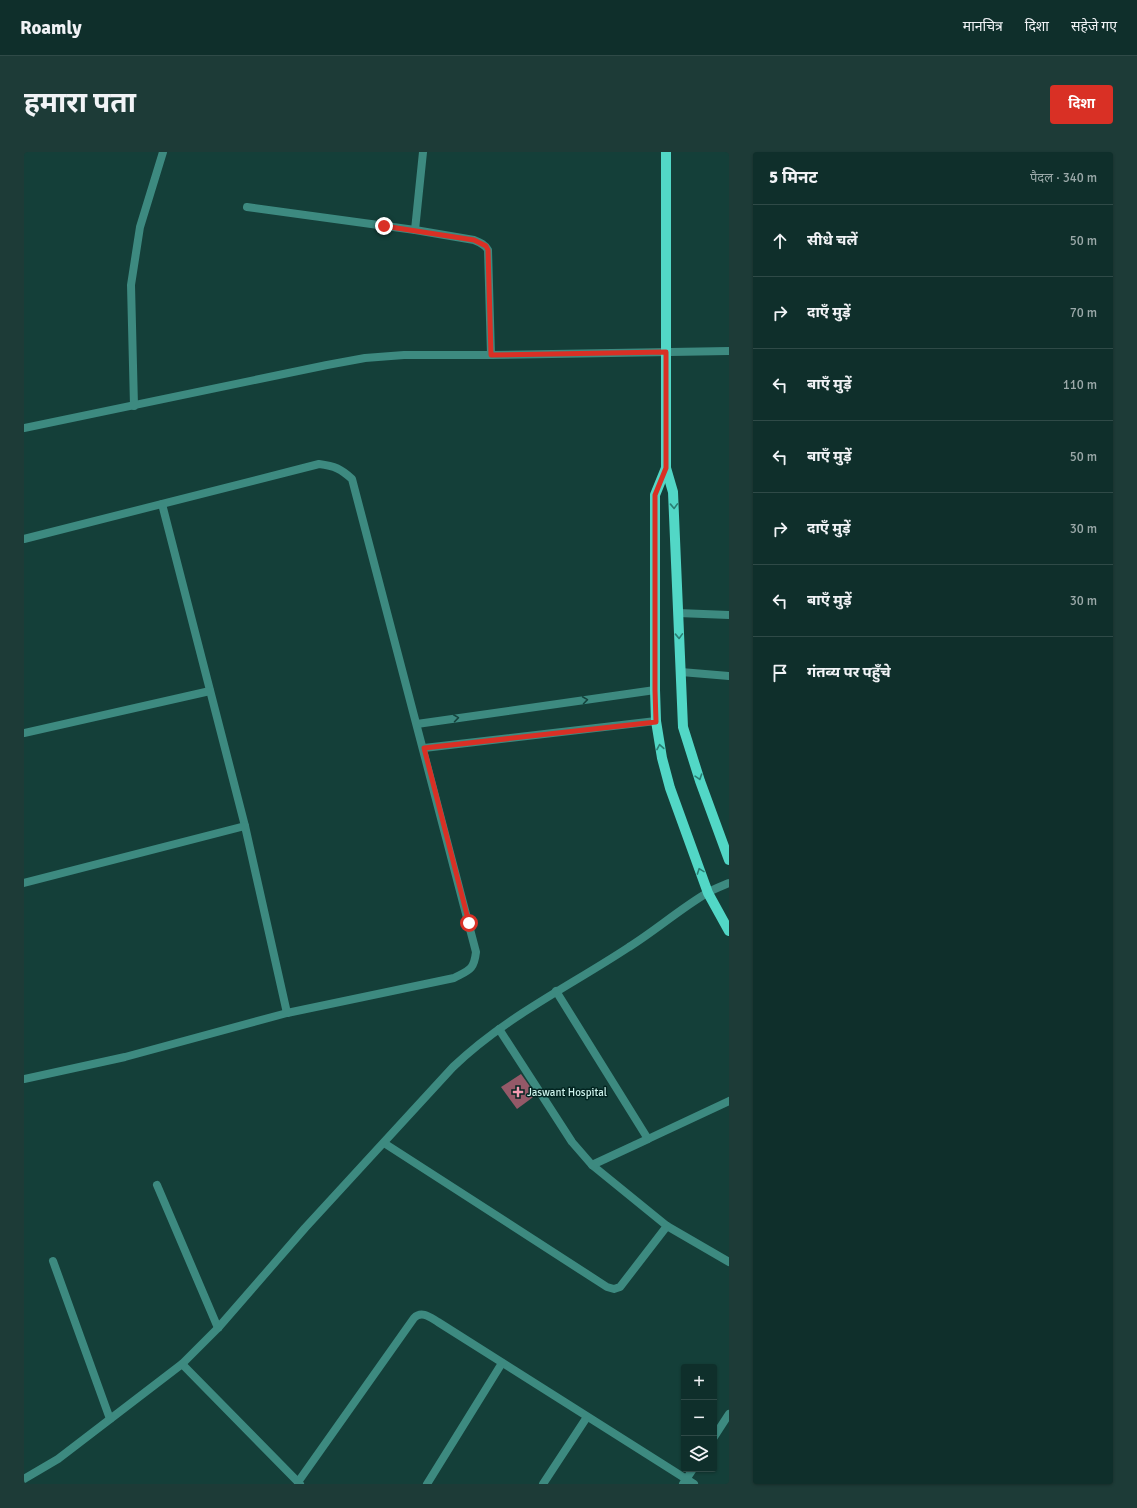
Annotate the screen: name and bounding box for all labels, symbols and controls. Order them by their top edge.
text: Roamly [20,16,82,40]
text: मानचित्र [963,18,1003,35]
text: दिशा [1025,18,1049,35]
text: सहेजे गए [1071,18,1117,35]
button: दिशा [1050,85,1113,124]
text: हमारा पता [24,86,136,120]
text: 5 मिनट [769,167,818,188]
text: पैदल · 340 m [1030,170,1097,186]
route end [375,217,393,235]
icon: ahead [769,230,791,252]
text: सीधे चलें [807,231,858,249]
text: 50 m [1070,233,1097,249]
icon: right [769,302,791,324]
text: दाएँ मुड़ें [807,303,851,321]
text: 70 m [1070,305,1097,321]
icon: left [769,374,791,396]
text: बाएँ मुड़ें [807,375,851,393]
text: 110 m [1063,377,1097,393]
icon: left [769,446,791,468]
text: बाएँ मुड़ें [807,447,851,465]
text: 50 m [1070,449,1097,465]
one-way arrow [670,503,678,509]
icon: right [769,518,791,540]
text: दाएँ मुड़ें [807,519,851,537]
text: 30 m [1070,521,1097,537]
icon: left [769,590,791,612]
text: बाएँ मुड़ें [807,591,851,609]
text: 30 m [1070,593,1097,609]
one-way arrow [675,633,683,639]
icon: arrive [769,662,791,684]
text: गंतव्य पर पहुँचे [807,663,891,681]
one-way arrow [581,696,588,705]
one-way arrow [453,714,459,723]
one-way arrow [657,744,665,750]
one-way arrow [694,774,702,781]
one-way arrow [696,867,704,874]
route start [460,914,478,932]
marker: Jaswant Hospital [512,1086,524,1098]
place label: Jaswant Hospital [527,1086,607,1099]
map controls [681,1364,717,1472]
button: + [681,1364,717,1400]
button: − [681,1400,717,1436]
button: layers [681,1436,717,1472]

